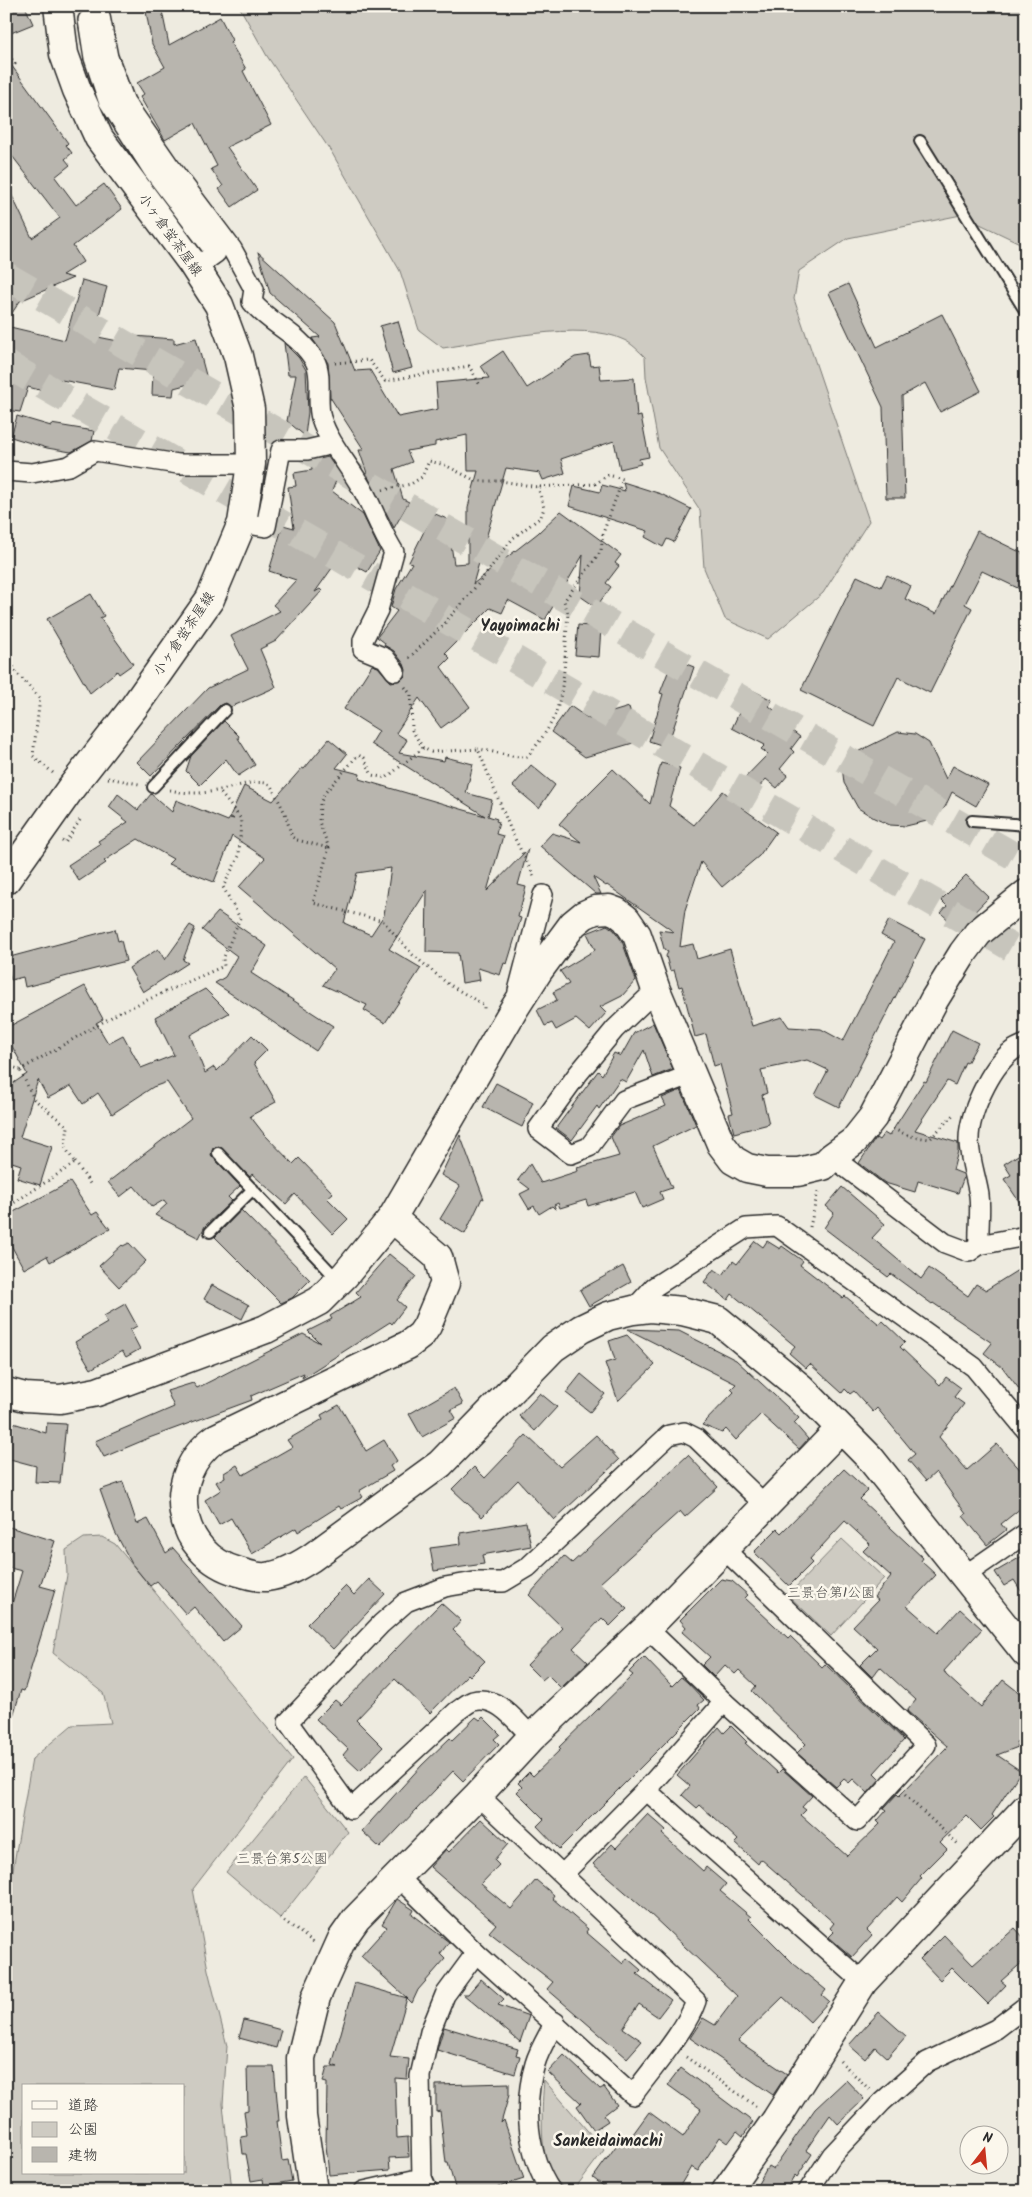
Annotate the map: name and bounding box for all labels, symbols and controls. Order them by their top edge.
street label: 小ヶ倉蛍茶屋線 [132,189,208,281]
street label: 小ヶ倉蛍茶屋線 [147,587,221,681]
district label: Yayoimachi [480,614,560,639]
park label: 三景台第1公園 [787,1582,875,1604]
park label: 三景台第5公園 [236,1848,328,1870]
legend [22,2084,185,2174]
text: 道路 [68,2094,98,2118]
text: 公園 [68,2118,98,2142]
north arrow [960,2124,1010,2174]
text: N [980,2127,995,2150]
district label: Sankeidaimachi [554,2129,663,2154]
text: 建物 [68,2144,98,2168]

